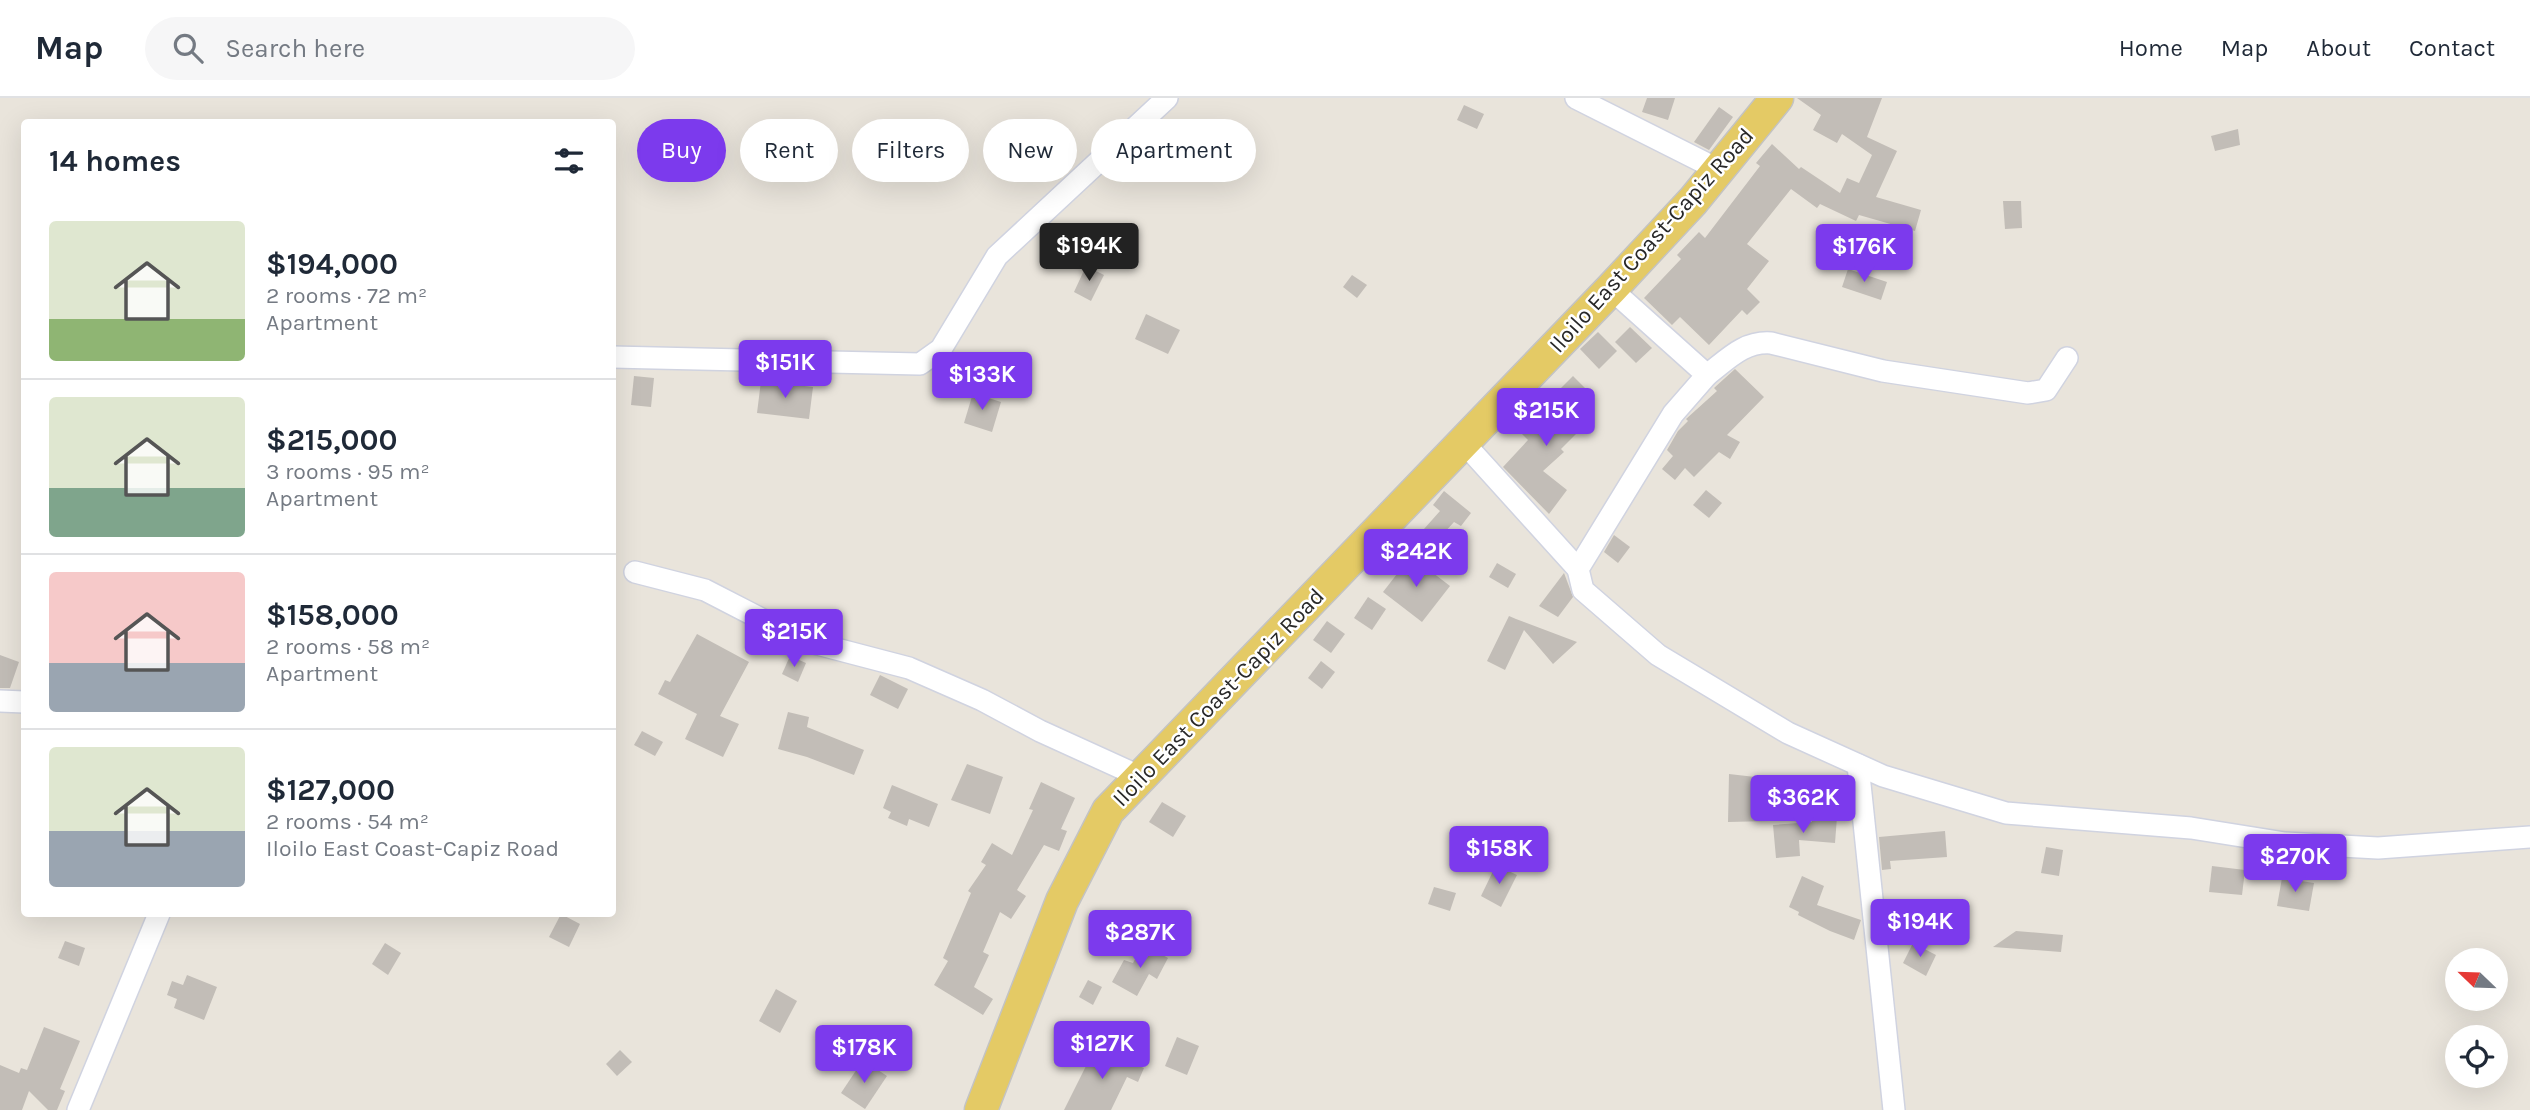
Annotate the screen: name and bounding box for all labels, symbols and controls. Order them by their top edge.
search box [145,17,635,80]
text: Map [35,29,103,67]
icon: search [169,29,207,67]
text: Search here [225,33,365,64]
text: Home [2119,34,2183,62]
text: Map [2221,34,2268,62]
text: About [2306,34,2371,62]
text: Contact [2409,34,2495,62]
chip: Buy [637,119,726,182]
chip: Rent [740,119,838,182]
chip: Filters [852,119,969,182]
chip: New [983,119,1077,182]
chip: Apartment [1091,119,1256,182]
street label: Iloilo East Coast-Capiz Road [1543,122,1759,358]
icon: filters [550,142,588,180]
text: 14 homes [49,143,181,179]
pin: $194K [1040,223,1138,283]
pin: $176K [1815,225,1913,284]
text: $194K [1056,232,1122,259]
text: $176K [1832,233,1896,260]
text: $194,000 [266,246,398,282]
icon: home [105,249,189,333]
text: 2 rooms · 72 m² [266,282,427,309]
text: Apartment [266,309,378,336]
pin: $151K [736,341,834,400]
text: $151K [755,349,815,376]
pin: $133K [933,352,1031,412]
text: $133K [948,361,1016,388]
pin: $215K [1497,388,1595,448]
text: $215K [1513,397,1579,424]
text: $215,000 [266,422,398,458]
icon: home [105,425,189,509]
text: 3 rooms · 95 m² [266,458,430,485]
text: Apartment [266,485,378,512]
pin: $242K [1367,530,1465,589]
text: $242K [1380,538,1452,565]
street label: Iloilo East Coast-Capiz Road [1107,583,1330,812]
text: $158,000 [266,597,399,633]
icon: home [105,600,189,684]
pin: $215K [745,610,843,669]
text: $215K [761,618,827,645]
text: 2 rooms · 58 m² [266,633,430,660]
text: Apartment [266,660,378,687]
text: $127,000 [266,772,395,808]
icon: home [105,775,189,859]
pin: $362K [1754,776,1852,835]
text: $362K [1766,784,1840,811]
text: 2 rooms · 54 m² [266,808,429,835]
pin: $158K [1450,826,1548,886]
pin: $270K [2246,834,2344,894]
text: Iloilo East Coast-Capiz Road [266,835,559,862]
text: $158K [1465,835,1533,862]
text: $270K [2260,843,2330,870]
pin: $194K [1871,900,1969,959]
text: $194K [1887,908,1953,935]
pin: $287K [1091,910,1189,970]
text: $287K [1104,919,1176,946]
north arrow [2445,948,2508,1012]
map controls [2445,948,2508,1088]
pin: $127K [1053,1021,1151,1081]
button: locate [2445,1025,2508,1088]
pin: $178K [815,1026,913,1085]
text: $127K [1070,1030,1134,1057]
text: $178K [831,1034,897,1061]

